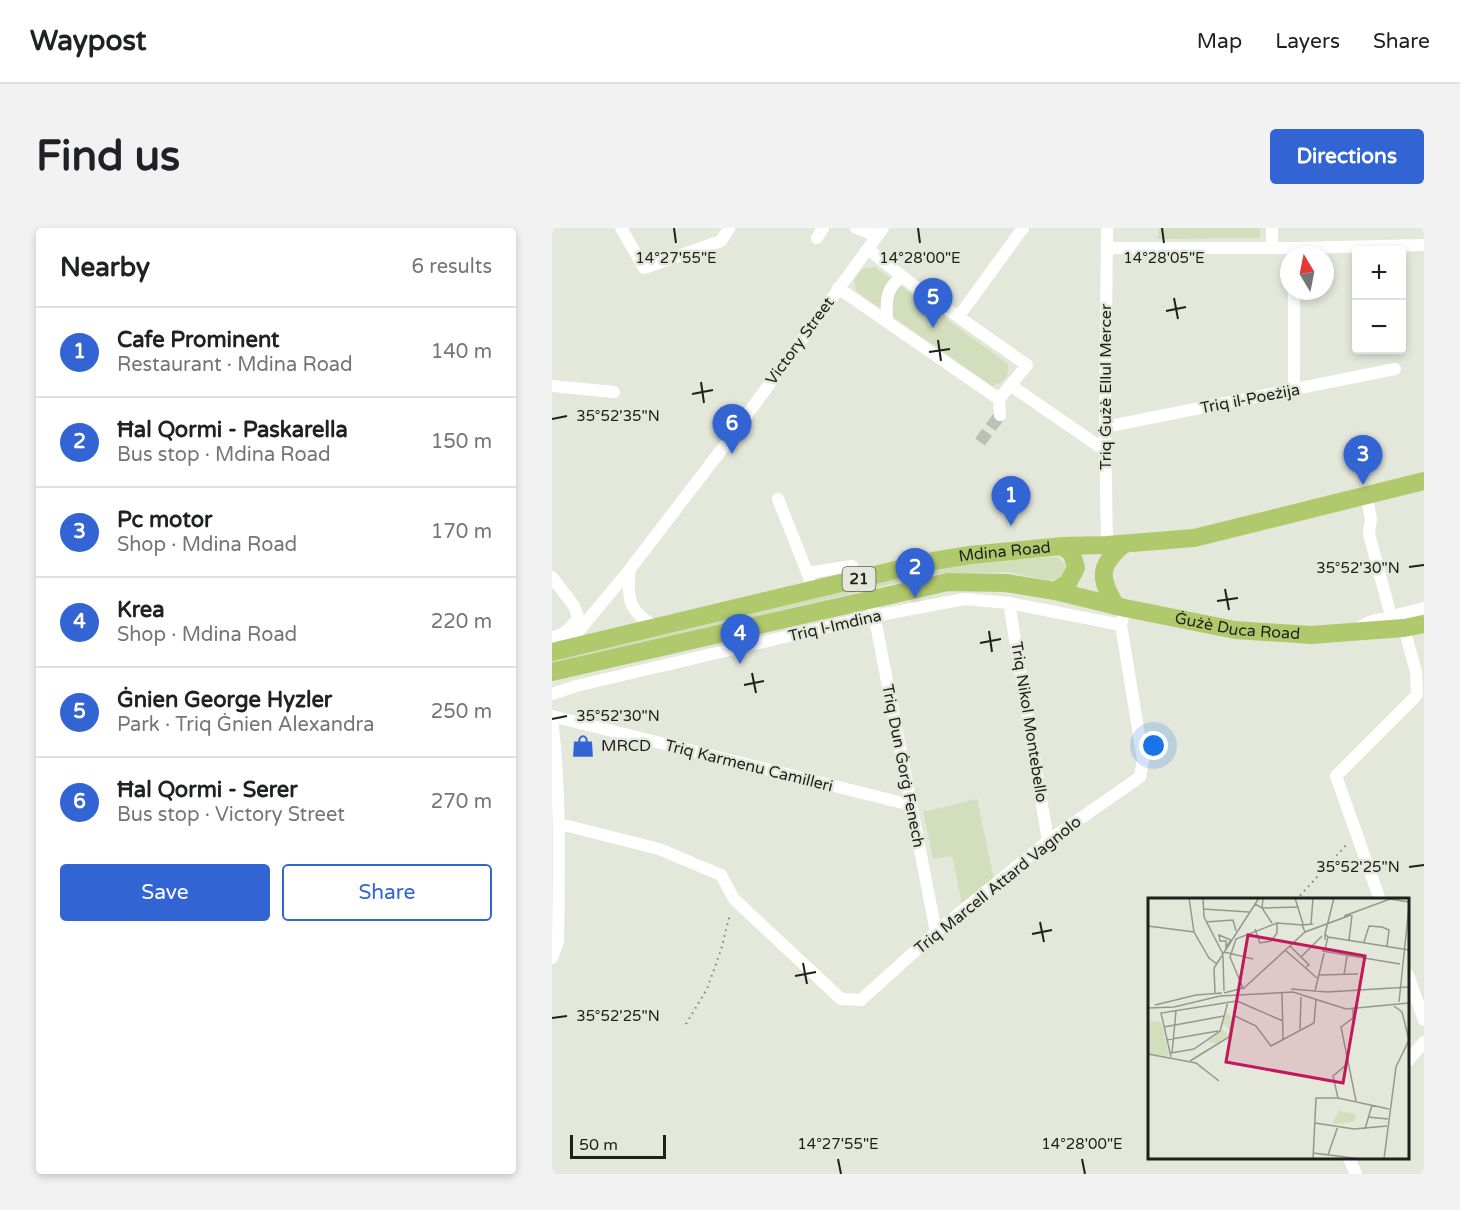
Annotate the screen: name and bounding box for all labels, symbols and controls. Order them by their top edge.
text: Waypost [30,24,146,58]
text: Map [1197,29,1242,54]
text: Layers [1275,29,1340,54]
text: Share [1373,29,1430,54]
button: Directions [1270,129,1424,184]
text: Find us [36,131,180,182]
north arrow [1280,246,1334,300]
map controls [1352,246,1406,354]
button: + [1352,246,1406,300]
text: 14°27'55"E [635,249,717,267]
text: 14°28'00"E [879,249,961,267]
text: 14°28'05"E [1123,249,1205,267]
text: Nearby [60,252,150,283]
text: 6 results [412,255,492,279]
pin: 5 [914,279,952,328]
street label: Victory Street [761,293,839,389]
button: − [1352,300,1406,354]
street label: Triq Ġużè Ellul Mercer [1096,303,1116,470]
text: Cafe Prominent [117,327,279,353]
text: 1 [73,340,86,364]
text: 140 m [431,340,492,364]
text: Restaurant · Mdina Road [117,353,353,377]
street label: Triq il-Poeżija [1199,380,1301,418]
pin: 6 [712,404,752,454]
text: 35°52'35"N [576,407,660,425]
text: Ħal Qormi - Paskarella [117,417,348,443]
text: 2 [73,430,86,454]
text: 150 m [431,430,492,454]
pin: 3 [1344,436,1382,485]
text: Bus stop · Mdina Road [117,443,331,467]
pin: 1 [992,476,1030,526]
text: Pc motor [117,507,212,533]
text: 3 [73,520,86,544]
text: 170 m [431,520,492,544]
text: Shop · Mdina Road [117,533,297,557]
street label: Mdina Road [957,537,1052,567]
pin: 2 [896,548,934,598]
text: 35°52'30"N [1316,559,1400,577]
road number: 21 [842,567,876,591]
text: Krea [117,597,165,623]
street label: Triq l-Imdina [787,606,883,646]
street label: Ġużè Duca Road [1173,608,1301,644]
text: 4 [73,610,86,634]
text: 220 m [431,610,492,634]
pin: 4 [720,614,759,664]
text: Shop · Mdina Road [117,623,297,647]
street label: Triq Nikol Montebello [1006,640,1052,804]
street label: Triq Dun Ġorġ Fenech [877,683,929,849]
text: Ġnien George Hyzler [117,687,332,713]
text: 5 [73,700,86,724]
text: 250 m [431,700,492,724]
text: 35°52'30"N [576,707,660,725]
text: Park · Triq Ġnien Alexandra [117,713,375,737]
your location [1139,731,1168,760]
shop icon: MRCD [570,733,596,759]
street label: Triq Karmenu Camilleri [663,735,835,797]
place label: MRCD [601,736,651,756]
text: Ħal Qormi - Serer [117,777,298,803]
text: 6 [73,790,86,814]
text: 270 m [431,790,492,814]
text: Bus stop · Victory Street [117,803,345,827]
street label: Triq Marcell Attard Vagnolo [911,812,1085,958]
text: 35°52'25"N [1316,858,1400,876]
button: Save [60,864,270,921]
button: Share [282,864,492,921]
inset map [1148,898,1409,1159]
text: 35°52'25"N [576,1007,660,1025]
scale bar [570,1132,666,1160]
text: 50 m [579,1135,618,1155]
text: 14°27'55"E [797,1135,879,1153]
text: 14°28'00"E [1041,1135,1123,1153]

